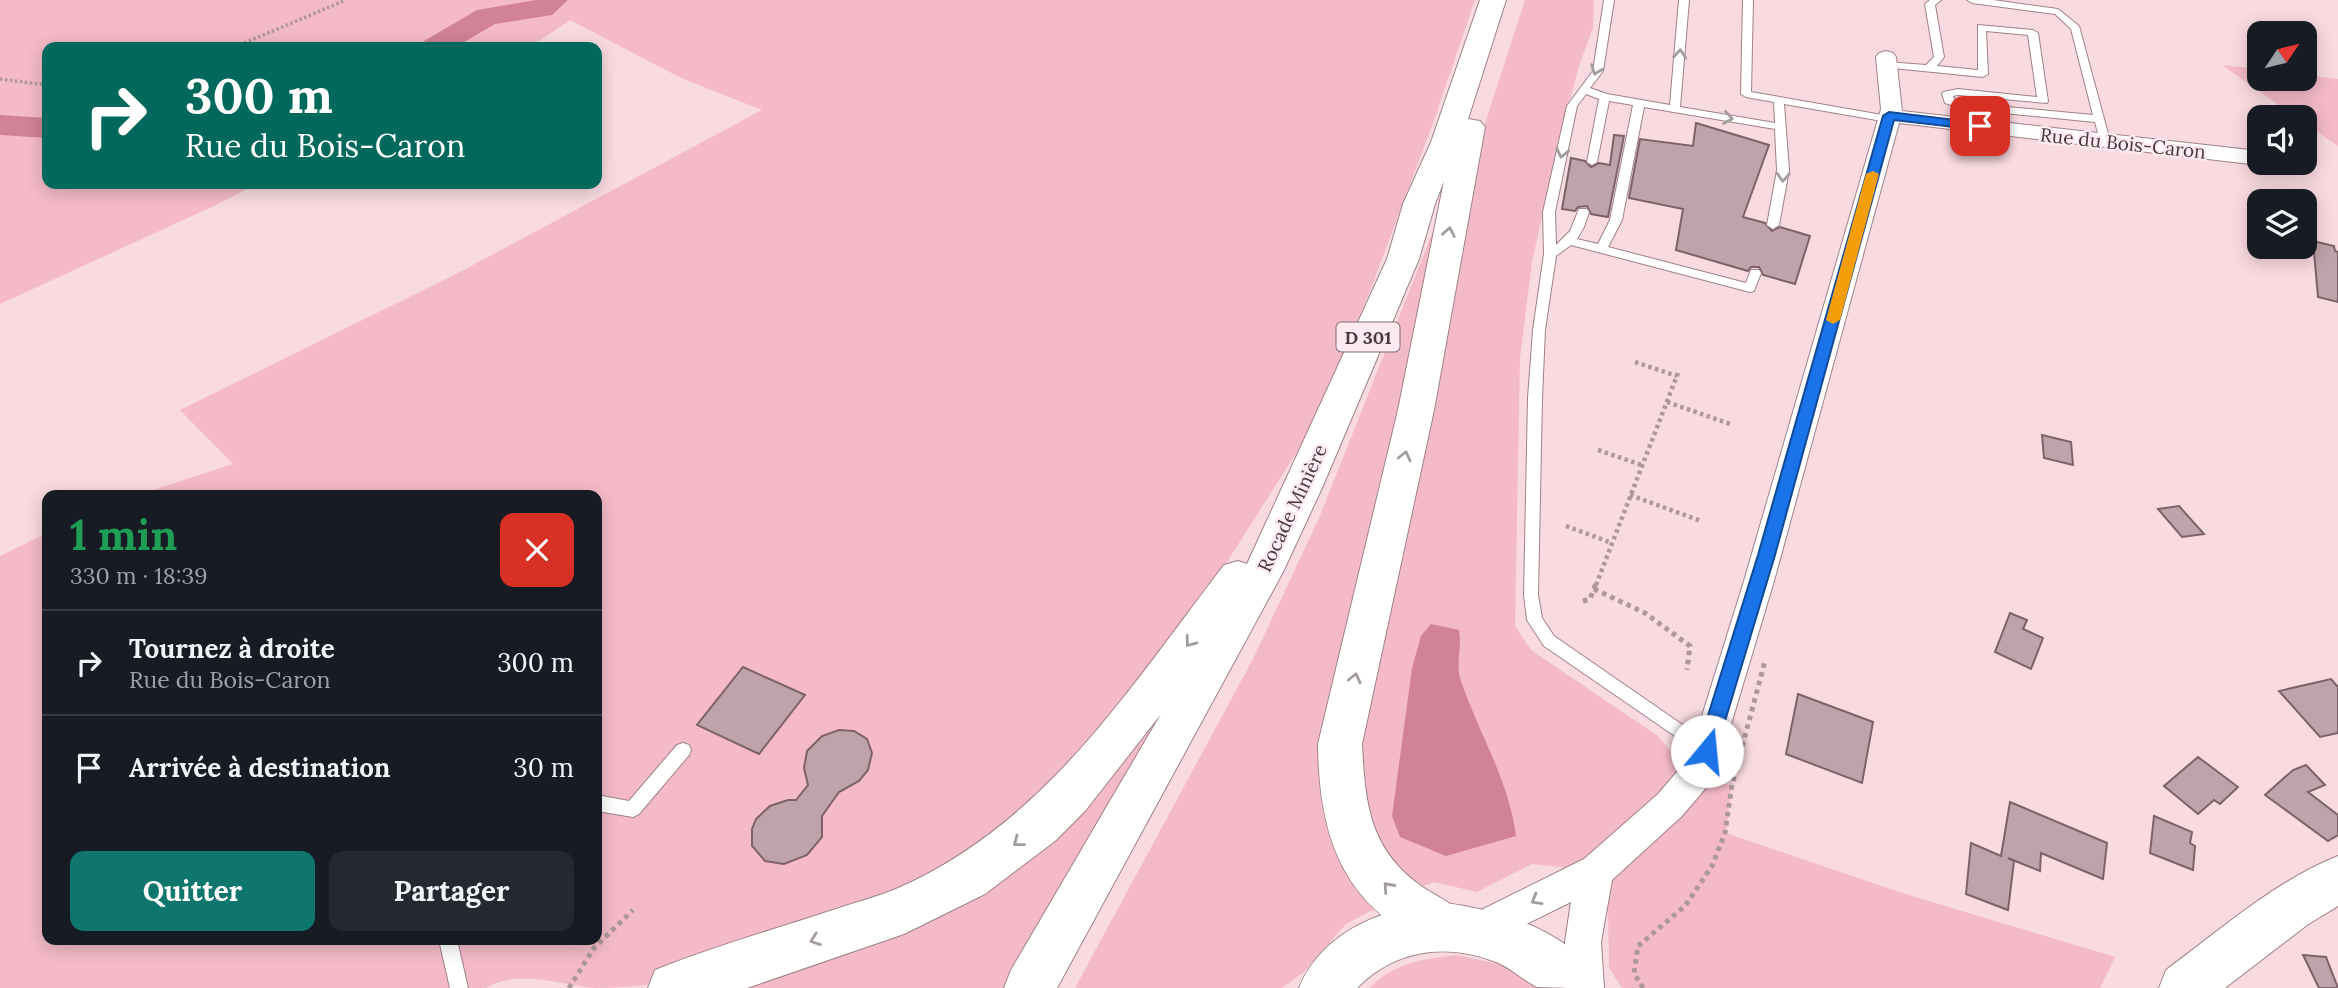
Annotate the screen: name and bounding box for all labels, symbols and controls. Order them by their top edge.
north arrow [2247,21,2317,91]
map controls [2247,21,2317,259]
one-way arrow [1672,49,1687,60]
one-way arrow [1590,63,1604,75]
text: 300 m [185,64,333,126]
icon: right [70,70,161,161]
pin [1950,96,2010,156]
button: sound [2247,105,2317,175]
icon: arrive [1961,107,1999,145]
one-way arrow [1722,111,1734,126]
street label: Rue du Bois-Caron [2039,122,2207,164]
text: Rue du Bois-Caron [185,125,465,166]
one-way arrow [1556,147,1570,159]
one-way arrow [1775,171,1790,182]
button: layers [2247,189,2317,259]
one-way arrow [1440,226,1455,238]
road number: D 301 [1336,323,1400,352]
street label: Rocade Minière [1252,440,1332,576]
one-way arrow [1397,450,1411,462]
text: 1 min [70,508,177,562]
button: close [500,513,574,587]
text: 330 m · 18:39 [70,561,208,590]
text: Tournez à droite [129,632,335,665]
one-way arrow [1186,634,1198,647]
icon: right [70,644,108,682]
text: 300 m [497,646,574,679]
text: Rue du Bois-Caron [129,665,331,694]
one-way arrow [1347,672,1362,684]
position arrow [1670,714,1744,788]
icon: arrive [70,749,108,787]
text: Arrivée à destination [129,751,390,784]
text: 30 m [513,751,574,784]
one-way arrow [1014,833,1026,846]
button: Quitter [70,851,315,931]
button: Partager [329,851,574,931]
one-way arrow [1384,882,1396,895]
one-way arrow [1531,892,1544,905]
one-way arrow [810,932,822,946]

